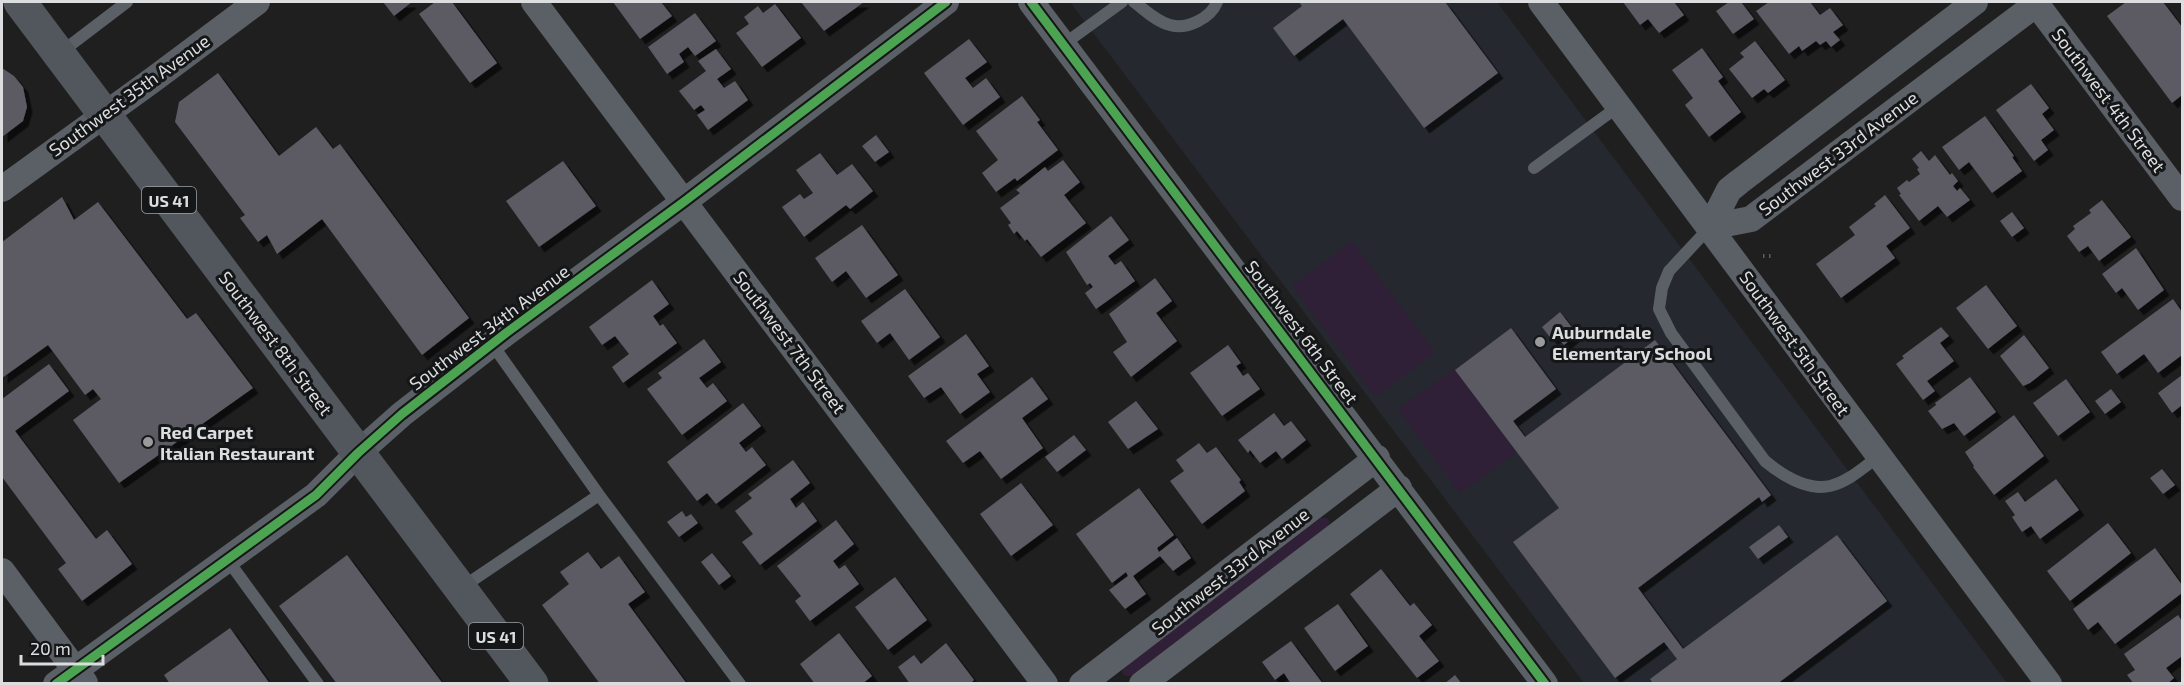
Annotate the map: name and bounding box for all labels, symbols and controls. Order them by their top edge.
street label: Southwest 4th Street [2048,24,2170,177]
street label: Southwest 35th Avenue [44,29,214,161]
street label: Southwest 33rd Avenue [1754,86,1922,220]
road number: US 41 [142,187,196,213]
street label: Southwest 6th Street [1241,256,1363,408]
street label: Southwest 34th Avenue [405,260,573,394]
street label: Southwest 7th Street [729,266,851,418]
street label: Southwest 5th Street [1735,266,1855,420]
street label: Southwest 8th Street [215,267,337,419]
place label: Auburndale Elementary School [1552,321,1712,364]
marker: Auburndale Elementary School [1533,335,1547,349]
place label: Red Carpet Italian Restaurant [160,421,315,464]
marker: Red Carpet Italian Restaurant [141,435,155,449]
street label: Southwest 33rd Avenue [1147,503,1313,639]
road number: US 41 [469,623,523,649]
scale bar [21,628,104,666]
text: 20 m [30,637,71,659]

